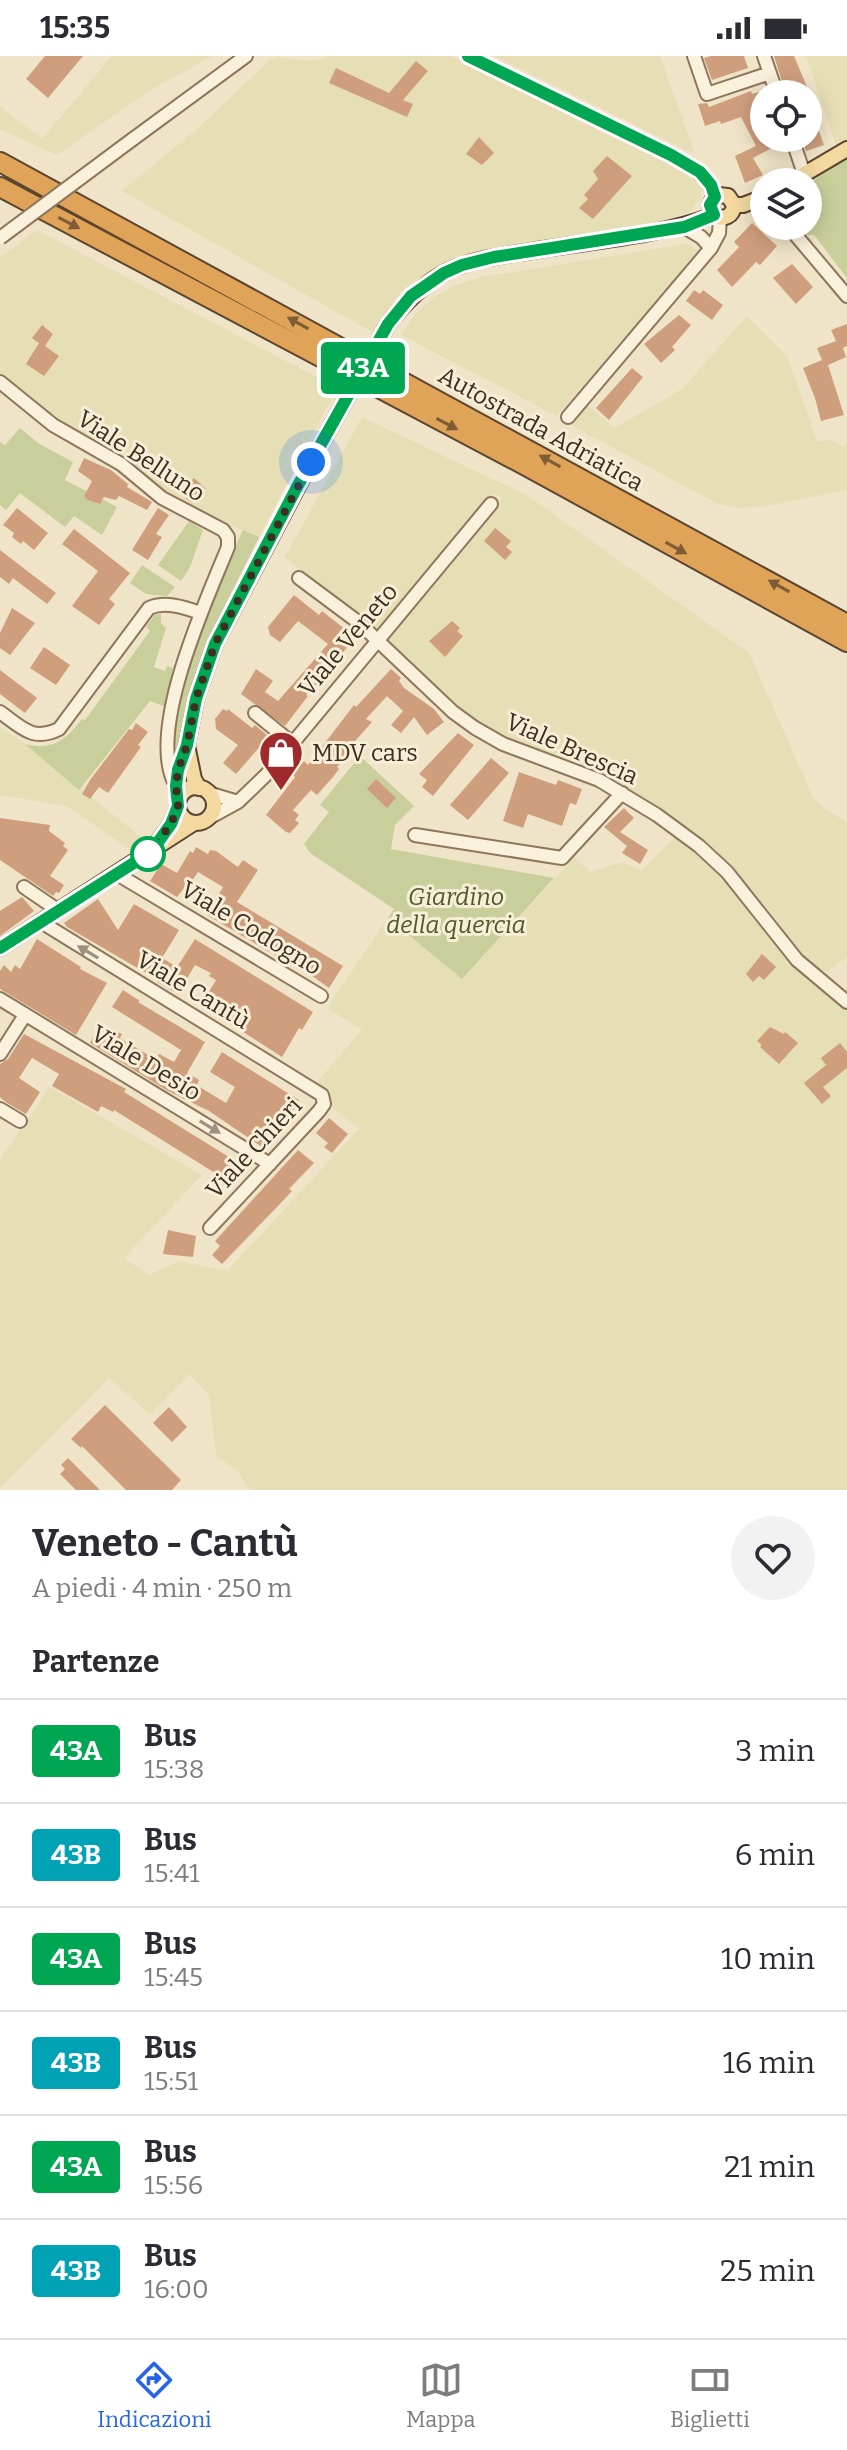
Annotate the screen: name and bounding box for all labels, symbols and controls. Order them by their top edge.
text: 15:35 [40,10,110,46]
map controls [750,80,822,240]
button: locate [750,80,822,152]
button: layers [750,168,822,240]
one-way arrow [58,216,81,229]
one-way arrow [286,317,309,330]
line badge: 43A [317,342,409,394]
text: 43A [337,351,389,384]
street label: Autostrada Adriatica [434,361,648,497]
street label: Viale Belluno [72,404,210,508]
one-way arrow [436,417,458,431]
your location [291,442,331,482]
one-way arrow [539,455,562,468]
one-way arrow [664,541,687,555]
street label: Viale Veneto [293,578,403,702]
one-way arrow [767,580,790,593]
street label: Viale Brescia [501,707,643,791]
shop icon: MDV cars [257,729,305,792]
place label: MDV cars [312,739,418,767]
unlabelled marker [131,837,165,871]
street label: Viale Codogno [176,875,326,981]
park label: Giardino della quercia [386,883,526,939]
one-way arrow [78,945,99,960]
street label: Viale Cantù [131,945,255,1035]
street label: Viale Desio [86,1019,206,1107]
street label: Viale Chieri [200,1092,308,1204]
one-way arrow [199,1120,221,1134]
button: heart [731,1516,815,1600]
text: Veneto - Cantù [32,1520,298,1566]
text: A piedi · 4 min · 250 m [32,1573,292,1604]
text: Partenze [32,1644,159,1680]
text: Bus [144,1718,197,1754]
text: 3 min [735,1733,815,1769]
text: 43A [50,1734,102,1767]
text: 15:38 [144,1754,204,1785]
text: Bus [144,1822,197,1858]
text: 6 min [735,1837,815,1873]
text: 43B [51,1838,101,1871]
text: 15:41 [144,1858,200,1889]
text: Bus [144,1926,197,1962]
text: 10 min [721,1941,815,1977]
text: 43A [50,1942,102,1975]
text: 15:45 [144,1962,203,1993]
text: Bus [144,2030,197,2066]
text: 16 min [723,2045,815,2081]
text: 43B [51,2046,101,2079]
text: 15:51 [144,2066,198,2097]
text: Bus [144,2134,197,2170]
text: 21 min [724,2149,815,2185]
text: 43A [50,2150,102,2183]
text: 15:56 [144,2170,203,2201]
text: Bus [144,2238,197,2274]
text: 25 min [720,2253,815,2289]
text: 43B [51,2254,101,2287]
text: 16:00 [144,2274,209,2305]
tab: Indicazioni [97,2358,212,2433]
tab: Mappa [406,2358,476,2433]
tab: Biglietti [670,2358,750,2433]

